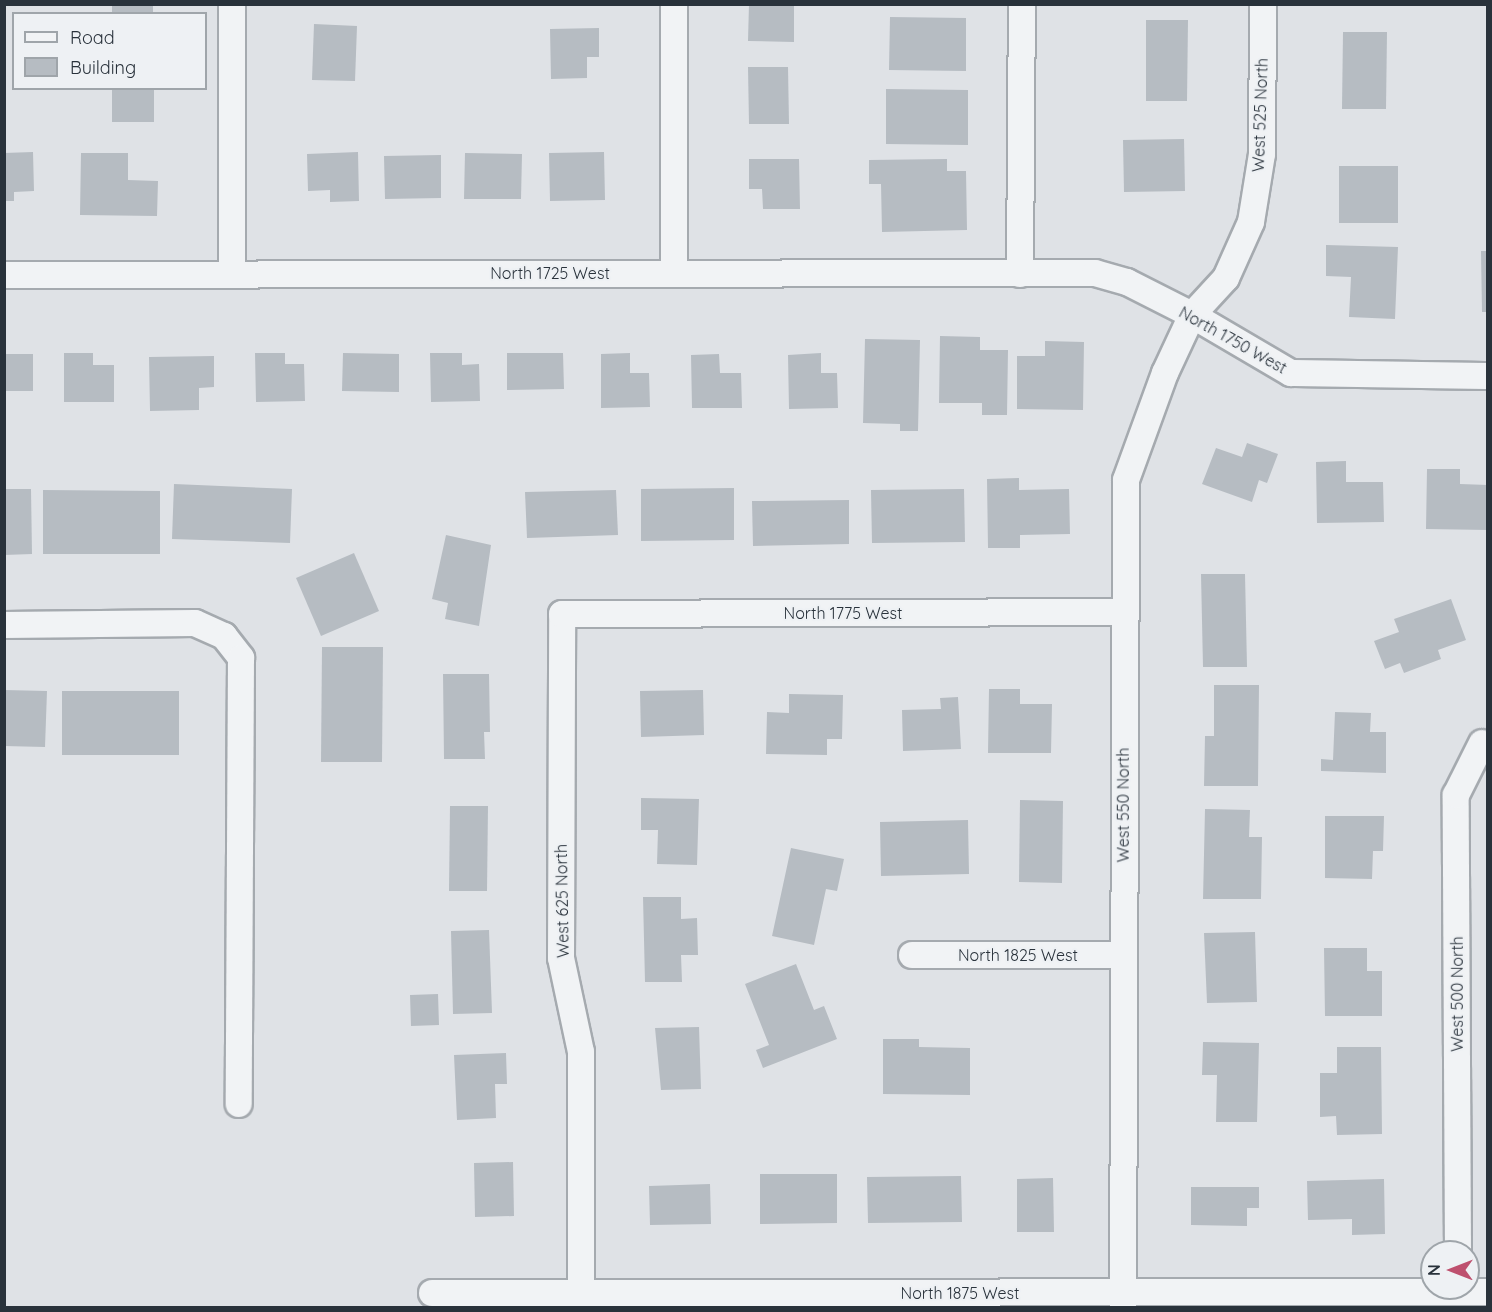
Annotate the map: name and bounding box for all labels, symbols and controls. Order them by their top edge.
legend [12,12,207,90]
text: Road [70,26,115,49]
text: Building [70,56,136,79]
street label: West 525 North [1248,58,1272,172]
street label: North 1725 West [490,263,610,283]
street label: North 1750 West [1176,302,1290,378]
street label: North 1775 West [784,603,902,623]
street label: West 550 North [1113,748,1133,862]
street label: West 625 North [551,844,573,958]
street label: West 500 North [1447,936,1467,1052]
street label: North 1825 West [958,945,1078,965]
north arrow [1420,1240,1480,1300]
text: N [1424,1264,1444,1276]
street label: North 1875 West [901,1283,1019,1303]

